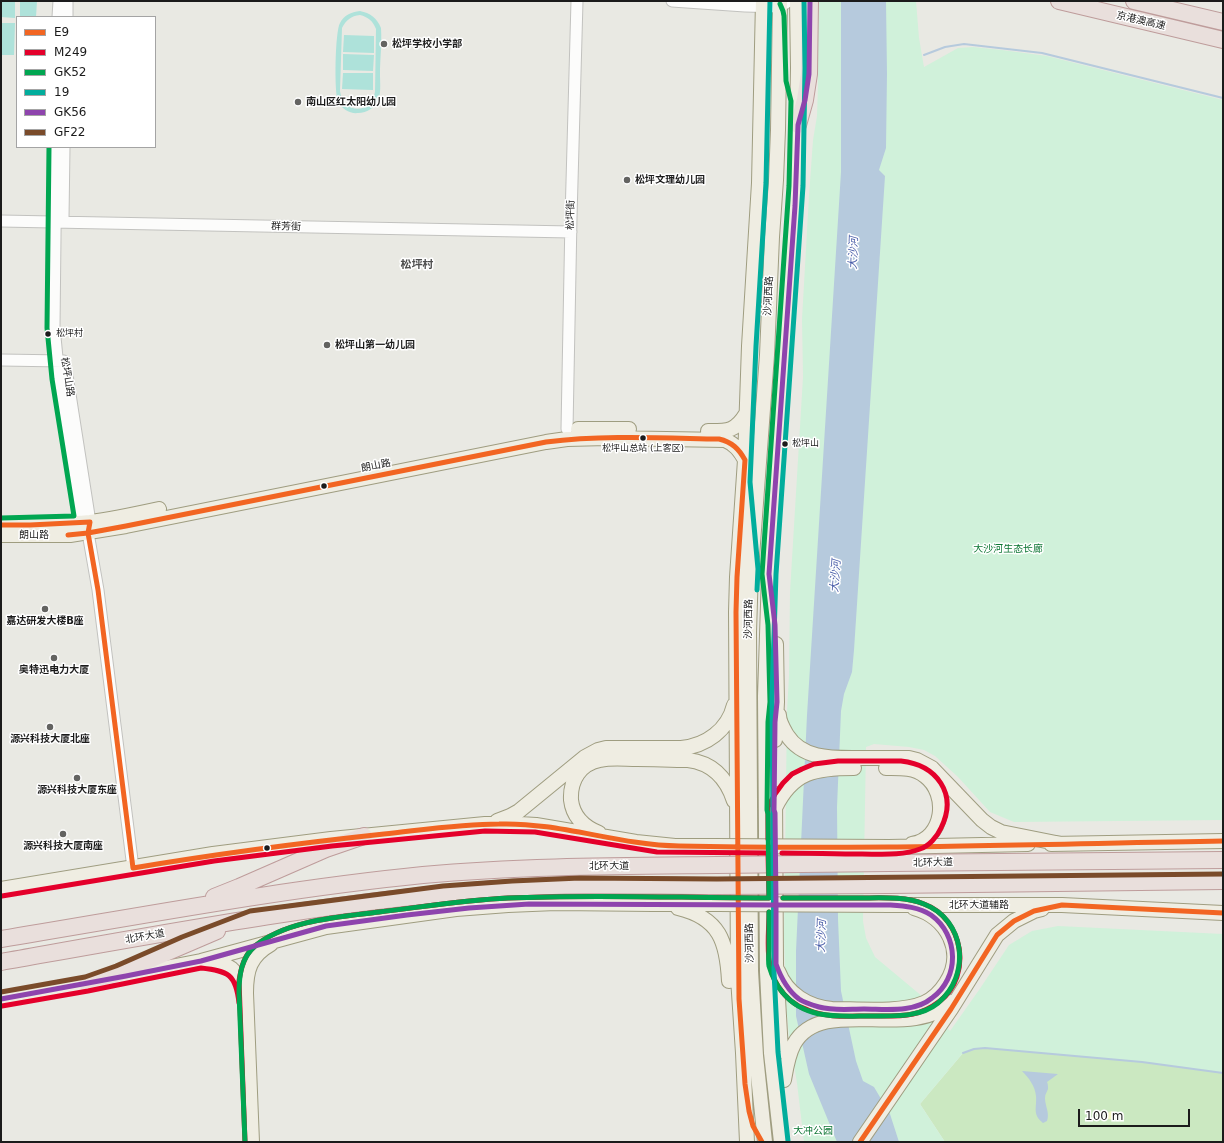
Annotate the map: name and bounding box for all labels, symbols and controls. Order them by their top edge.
street label: 京港澳高速 [1115,10,1167,32]
legend [16,16,156,148]
text: E9 [54,25,69,39]
place label: 松坪学校小学部 [392,38,462,50]
marker: 松坪学校小学部 [379,39,389,49]
text: M249 [54,45,87,59]
text: GK52 [54,65,86,79]
text: 19 [54,85,69,99]
place label: 南山区红太阳幼儿园 [306,96,396,108]
marker: 南山区红太阳幼儿园 [293,97,303,107]
text: GK56 [54,105,86,119]
text: GF22 [54,125,85,139]
place label: 松坪文理幼儿园 [635,174,705,186]
marker: 松坪文理幼儿园 [622,175,632,185]
street label: 松坪街 [565,200,577,230]
street label: 群芳街 [271,221,301,233]
water label: 大沙河 [847,236,861,270]
district label: 松坪村 [401,258,433,272]
street label: 沙河西路 [762,276,776,316]
marker: 松坪村 [43,329,53,339]
place label: 松坪村 [56,329,83,339]
place label: 松坪山第一幼儿园 [335,339,415,351]
marker: 松坪山第一幼儿园 [322,340,332,350]
street label: 松坪山路 [58,356,76,398]
marker: 松坪山总站 (上客区) [638,433,648,443]
marker: 松坪山 [780,439,790,449]
place label: 松坪山 [792,439,819,449]
place label: 松坪山总站 (上客区) [602,444,684,454]
street label: 朗山路 [360,457,392,475]
unlabelled marker [319,481,329,491]
street label: 朗山路 [19,529,49,541]
park label: 大沙河生态长廊 [973,543,1043,555]
water label: 大沙河 [828,559,844,593]
street label: 沙河西路 [743,599,755,639]
marker: 嘉达研发大楼B座 [40,604,50,614]
place label: 嘉达研发大楼B座 [6,615,84,627]
marker: 奥特迅电力大厦 [49,653,59,663]
place label: 奥特迅电力大厦 [19,664,89,676]
marker: 源兴科技大厦北座 [45,722,55,732]
place label: 源兴科技大厦北座 [10,733,90,745]
marker: 源兴科技大厦东座 [72,773,82,783]
place label: 源兴科技大厦东座 [37,784,117,796]
marker: 源兴科技大厦南座 [58,829,68,839]
place label: 源兴科技大厦南座 [23,840,103,852]
unlabelled marker [262,843,272,853]
street label: 北环大道 [913,857,953,869]
street label: 北环大道 [589,860,629,872]
street label: 北环大道辅路 [949,899,1009,911]
water label: 大沙河 [815,919,829,953]
street label: 沙河西路 [744,923,756,963]
street label: 北环大道 [124,928,166,946]
scale bar [1080,1101,1192,1127]
text: 100 m [1085,1109,1123,1123]
park label: 大冲公园 [793,1125,833,1137]

